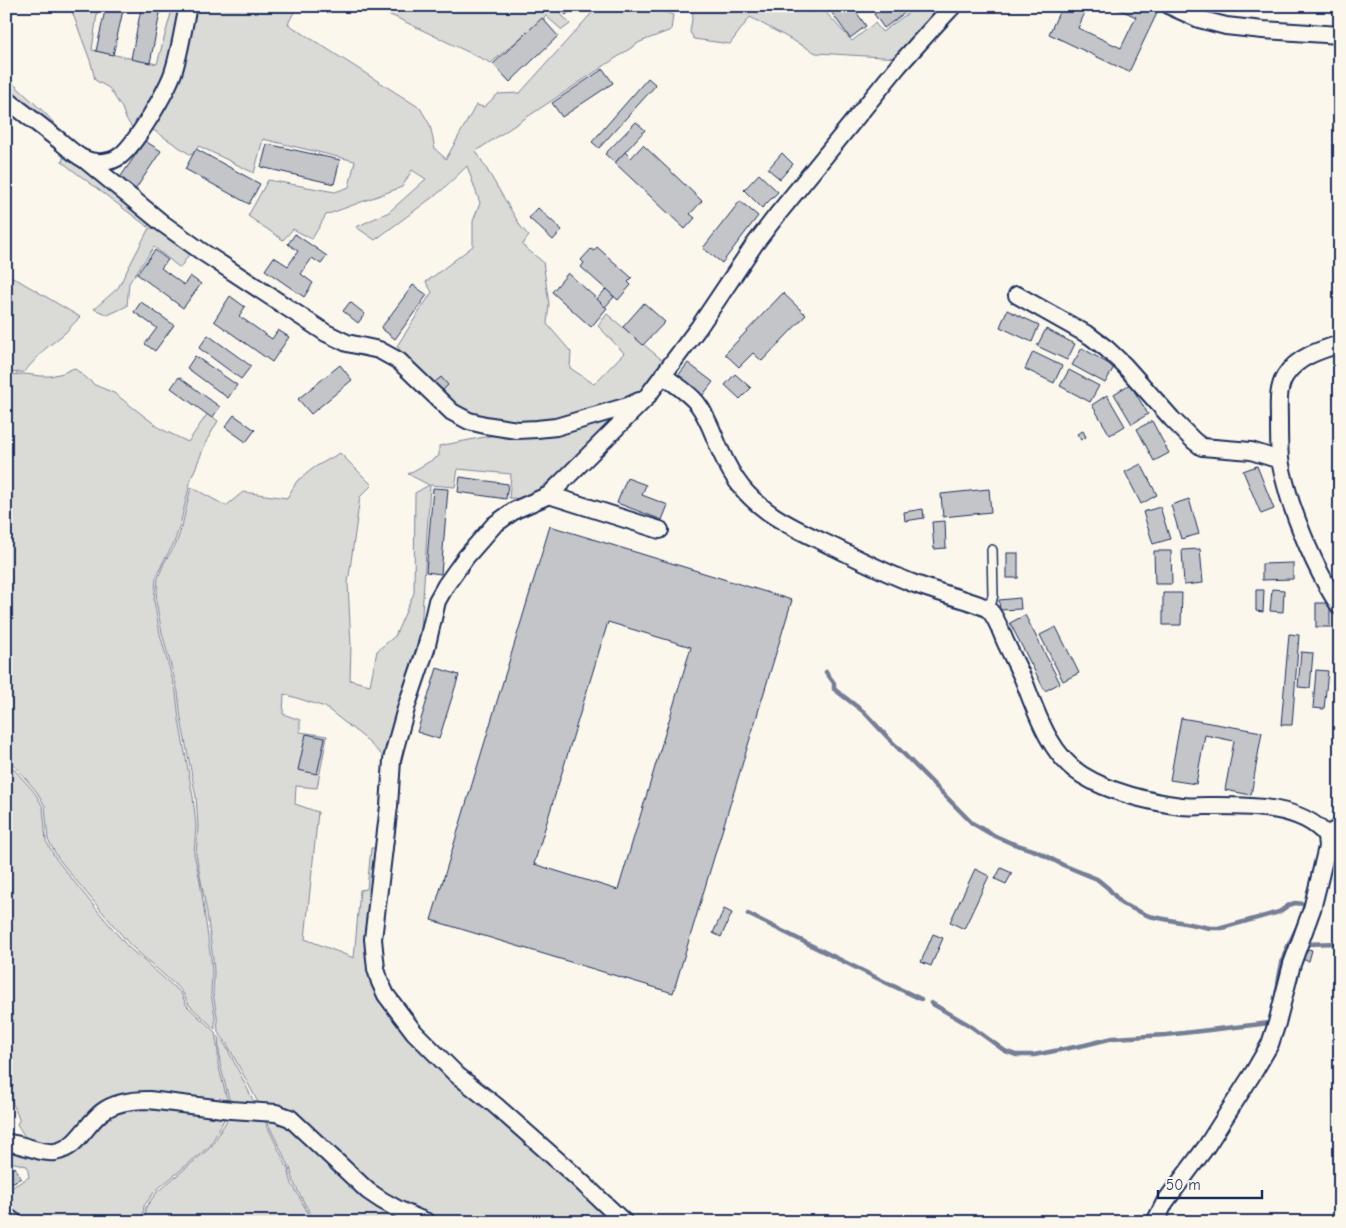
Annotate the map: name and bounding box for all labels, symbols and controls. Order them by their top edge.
scale bar [1158,1168,1262,1200]
text: 50 m [1166,1176,1201,1194]

